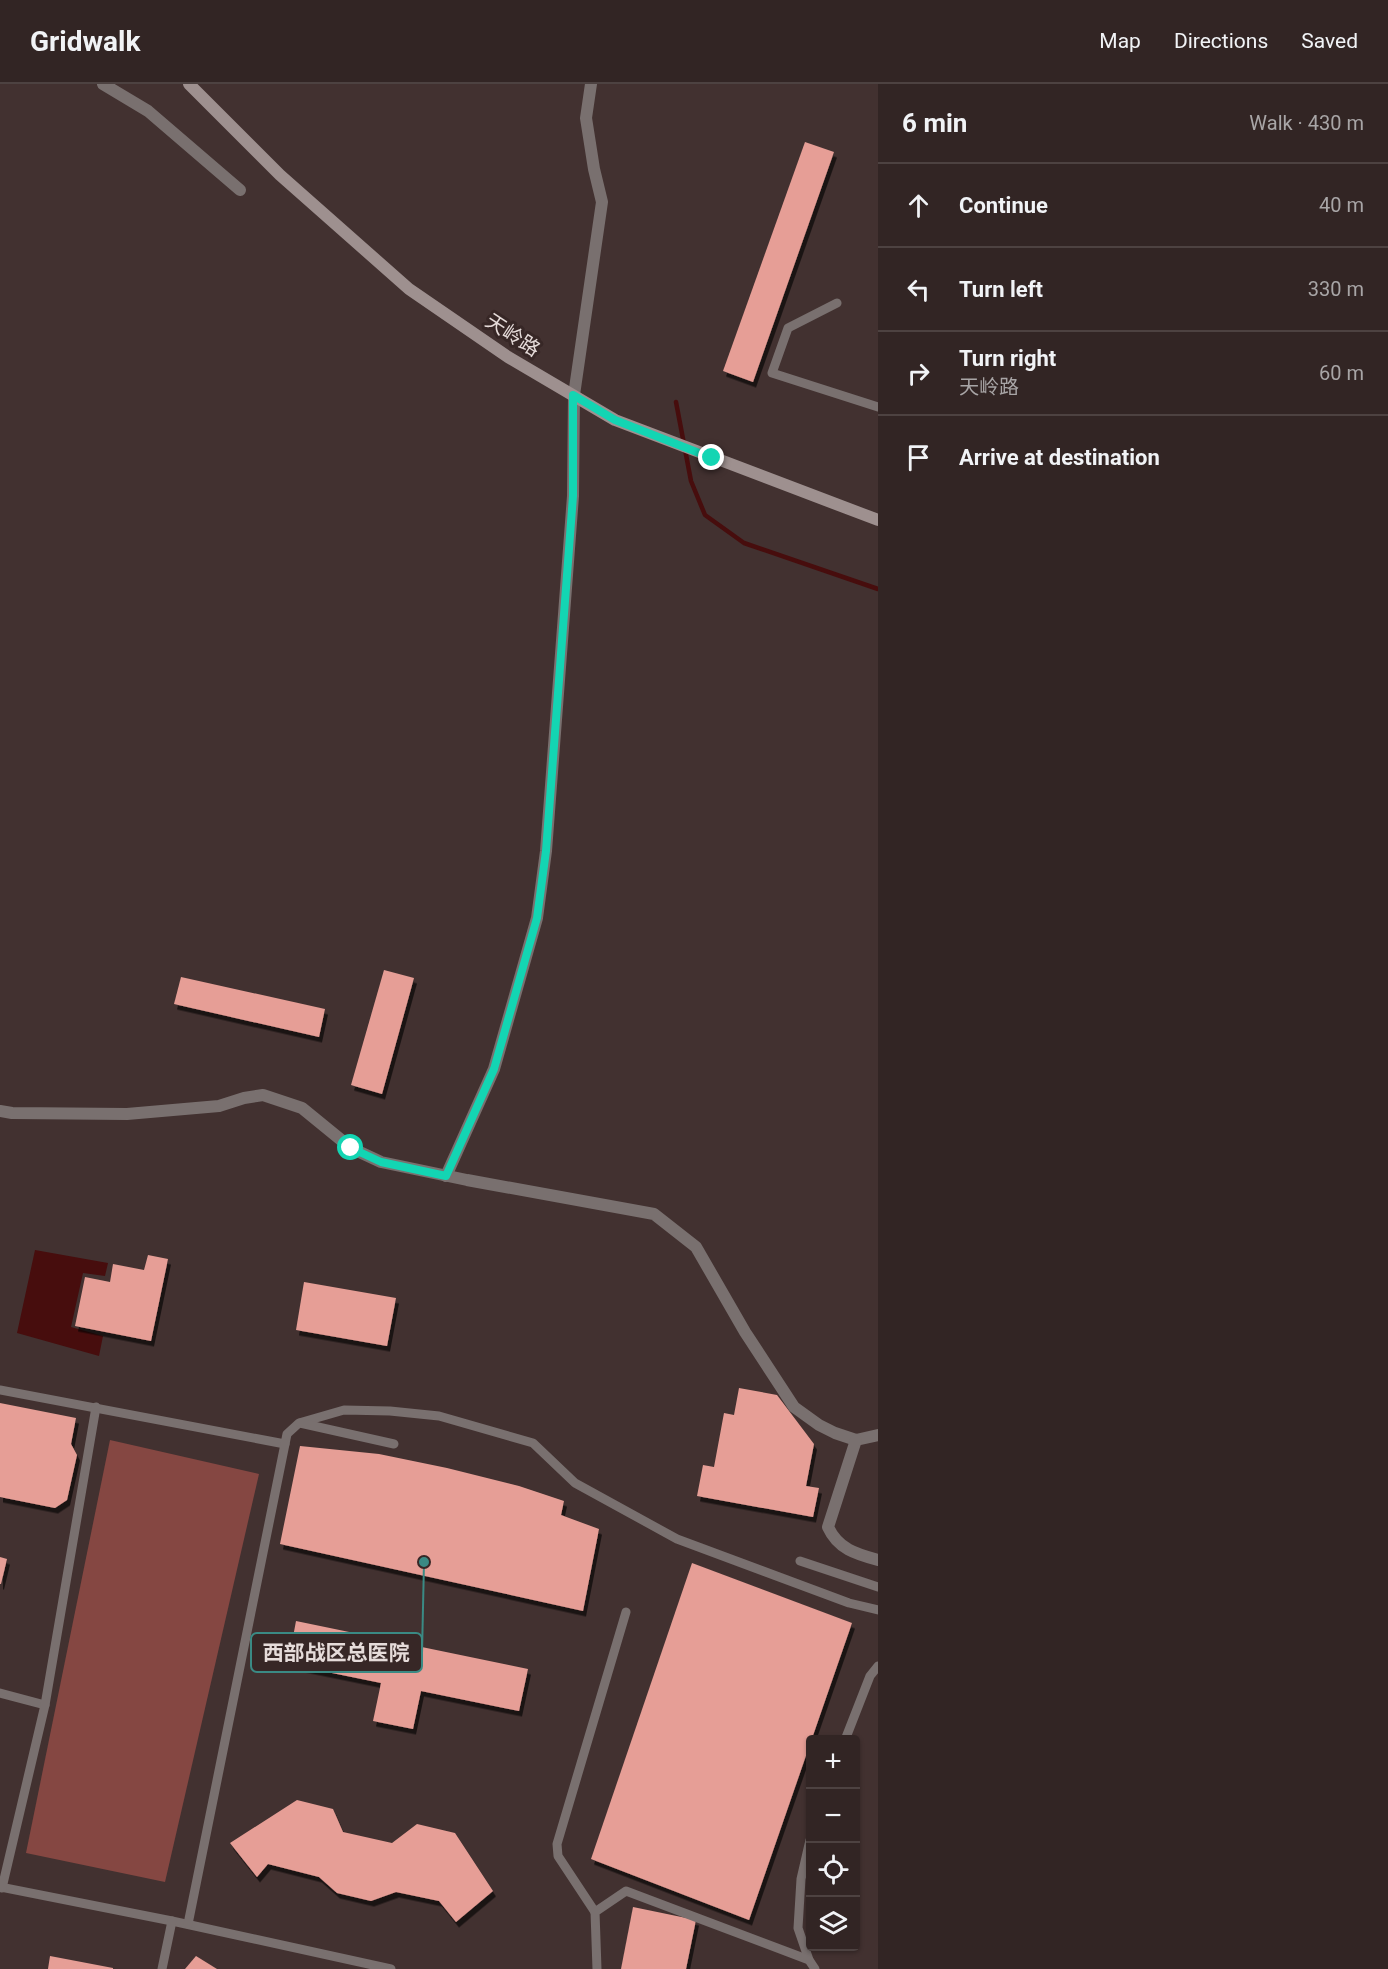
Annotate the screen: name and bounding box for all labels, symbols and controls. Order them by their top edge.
text: Gridwalk [30,25,140,58]
text: Map [1099,29,1141,53]
text: Directions [1174,29,1268,53]
text: Saved [1301,29,1358,53]
text: 6 min [902,108,967,138]
text: Walk · 430 m [1249,111,1364,135]
icon: ahead [902,189,935,222]
text: Continue [959,193,1048,218]
text: 40 m [1319,193,1364,217]
icon: left [902,273,935,306]
text: Turn left [959,277,1043,302]
text: 330 m [1308,277,1364,301]
street label: 天岭路 [481,309,545,361]
text: Turn right [959,346,1056,371]
icon: right [902,357,935,390]
text: 60 m [1319,361,1364,385]
text: 天岭路 [959,375,1019,399]
icon: arrive [902,441,935,474]
route end [698,444,724,470]
text: Arrive at destination [959,445,1160,470]
route start [337,1134,363,1160]
callout: 西部战区总医院 [251,1633,422,1672]
text: 西部战区总医院 [263,1641,410,1665]
map controls [806,1735,860,1951]
button: + [806,1735,860,1789]
button: − [806,1789,860,1843]
button: locate [806,1843,860,1897]
button: layers [806,1897,860,1951]

